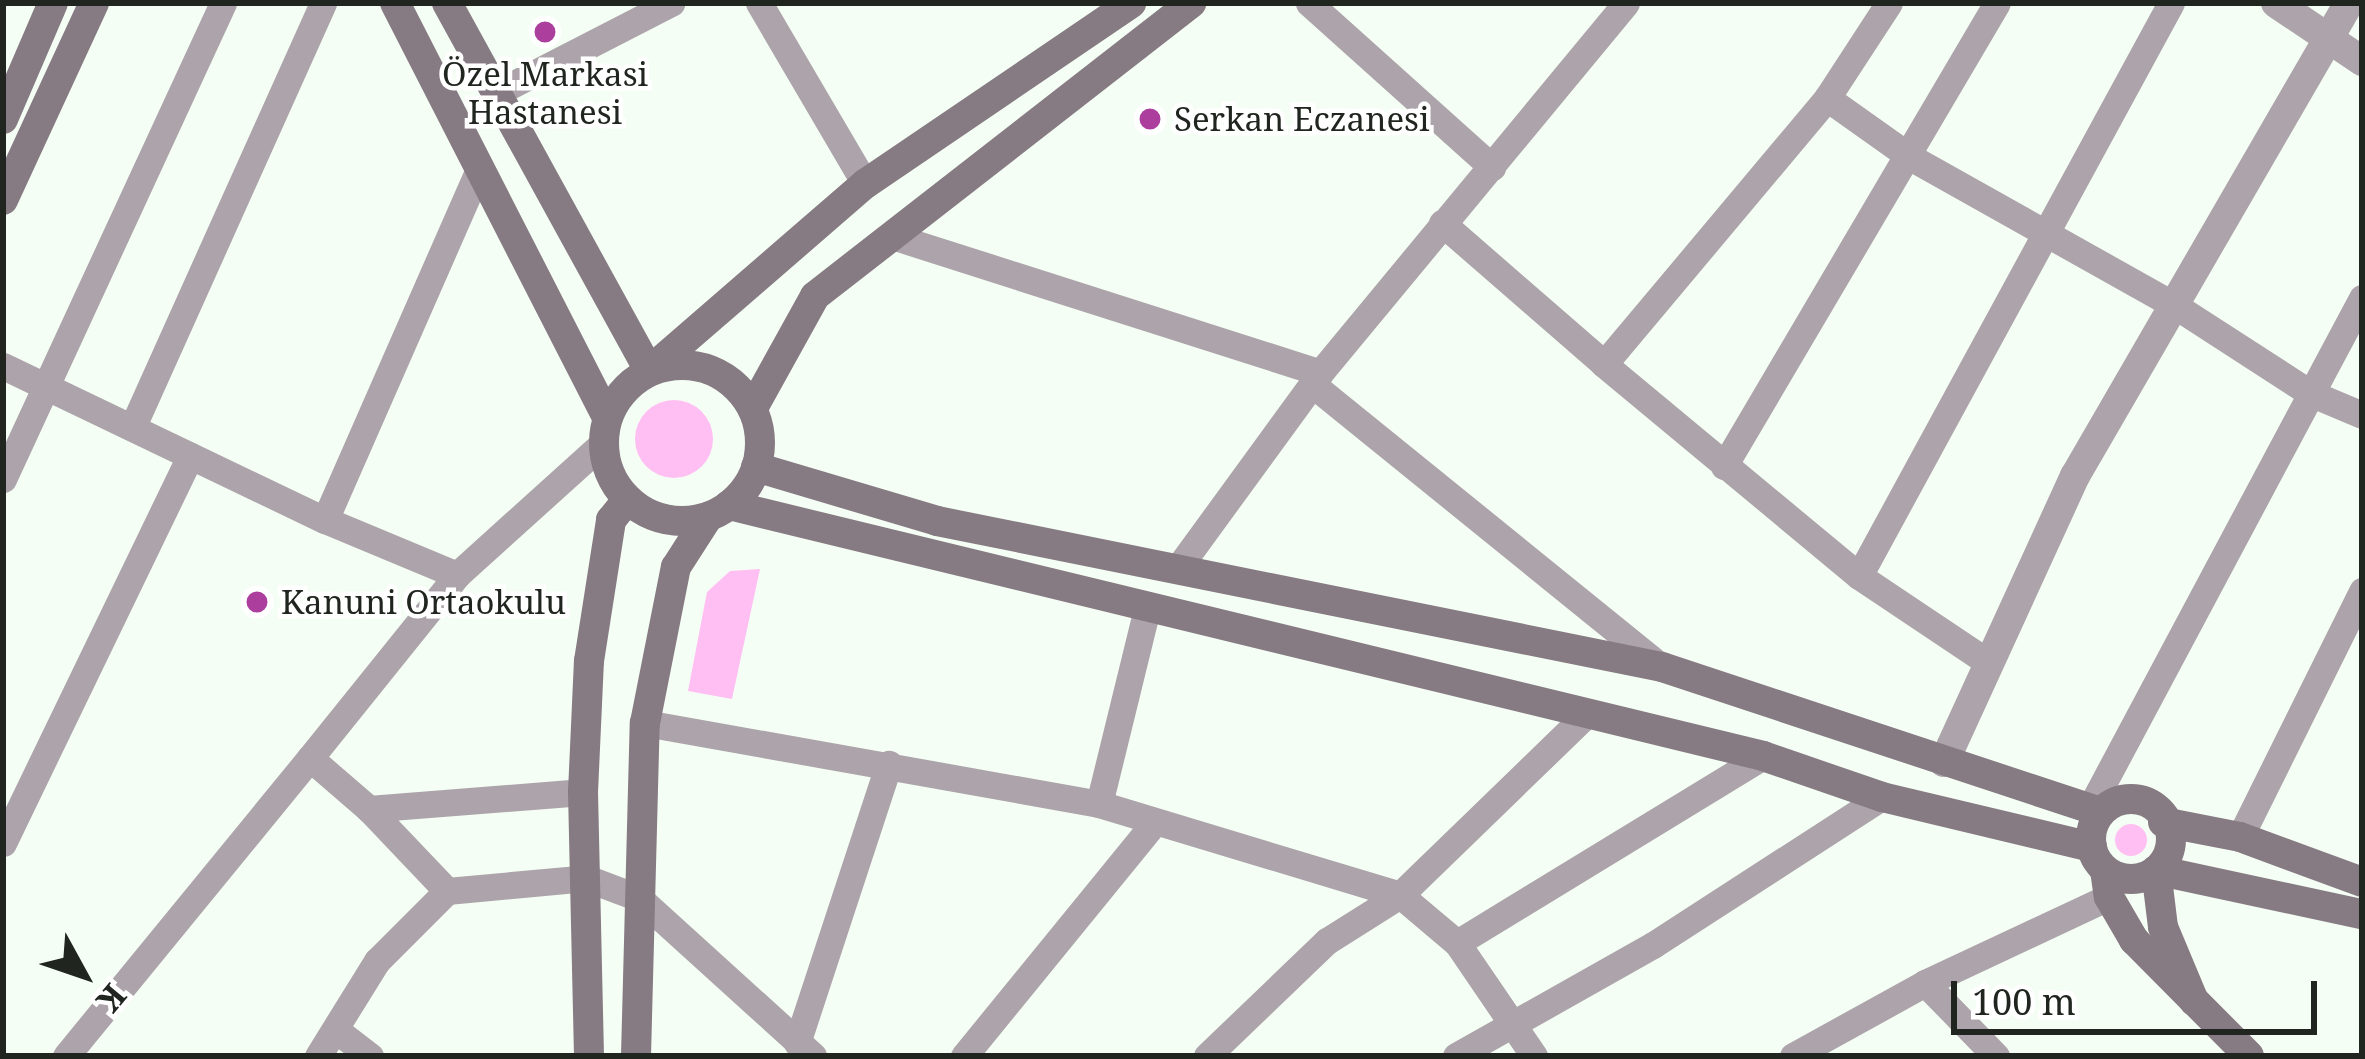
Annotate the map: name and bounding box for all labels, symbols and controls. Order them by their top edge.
marker: Özel Markasi Hastanesi [529,16,561,48]
place label: Özel Markasi Hastanesi [442,54,648,132]
place label: Serkan Eczanesi [1174,99,1430,139]
marker: Serkan Eczanesi [1137,106,1163,132]
place label: Kanuni Ortaokulu [281,582,566,622]
marker: Kanuni Ortaokulu [244,589,270,615]
north arrow [24,915,144,1035]
scale bar [1957,957,2323,1031]
text: K [87,975,137,1022]
text: 100 m [1972,977,2076,1026]

